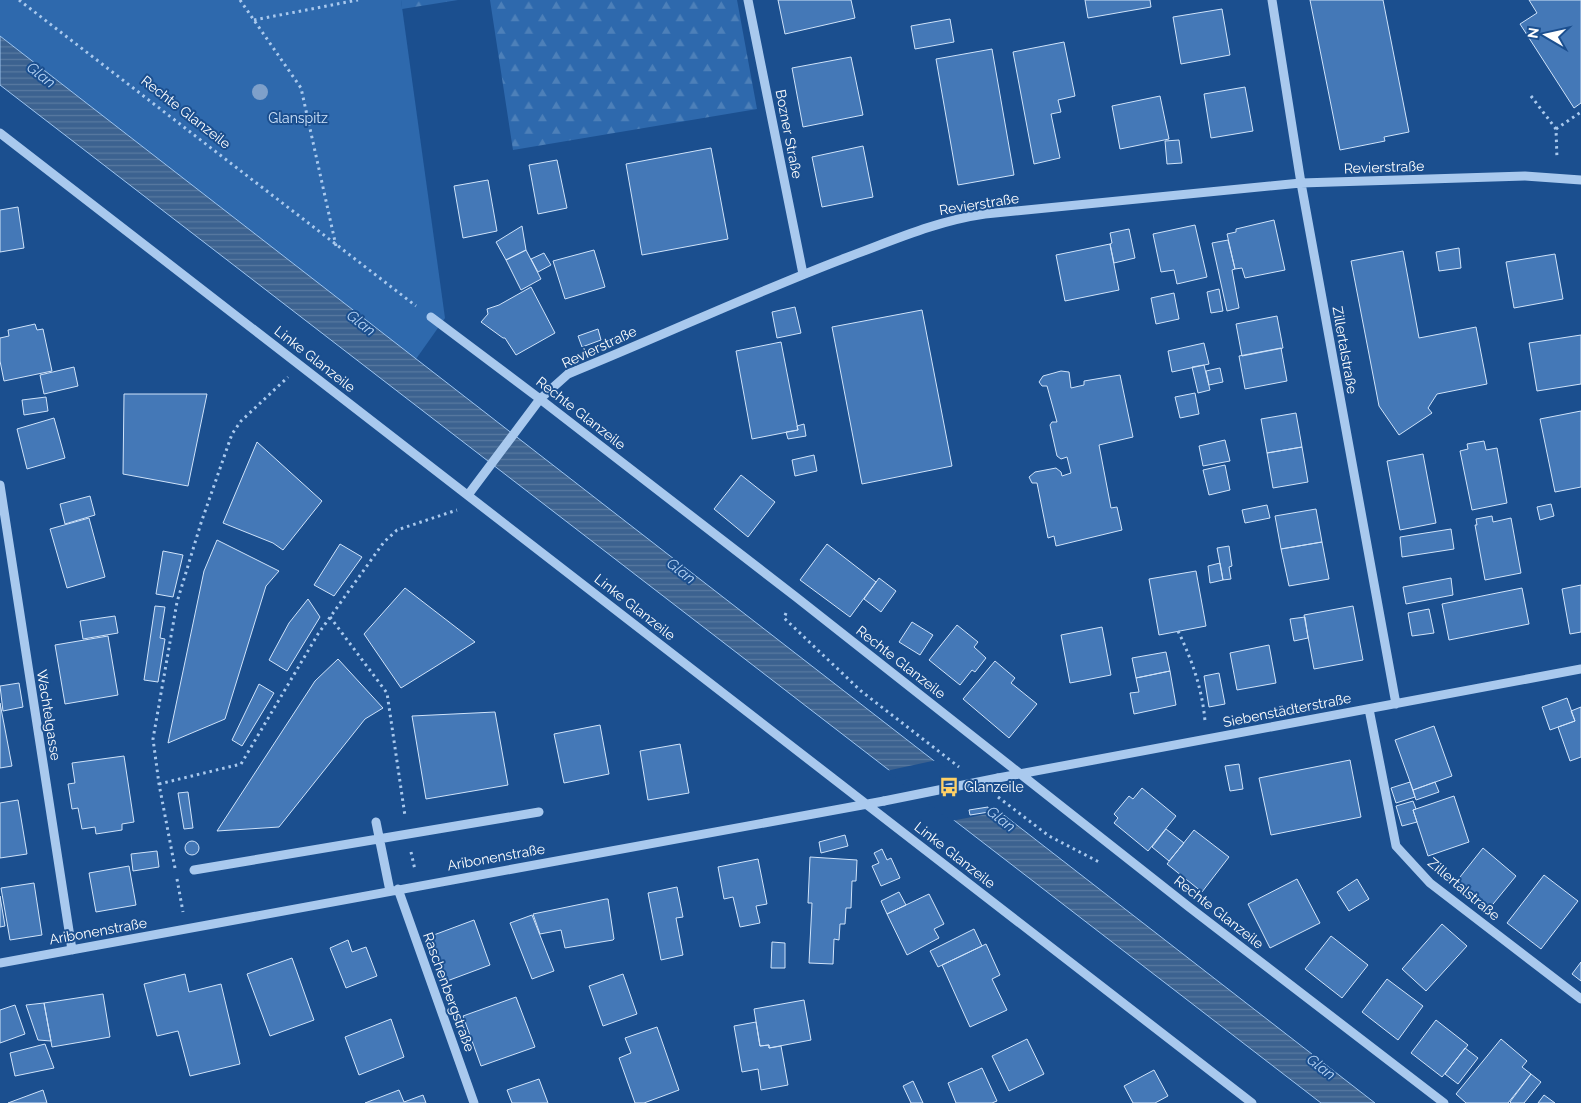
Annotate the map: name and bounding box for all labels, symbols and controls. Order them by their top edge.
north arrow [1521,10,1571,60]
text: N [1524,26,1542,39]
water label: Glan [23,58,59,92]
street label: Rechte Glanzeile [138,72,234,152]
street label: Bozner Straße [773,88,805,180]
park label: Glanspitz [268,110,328,126]
street label: Revierstraße [1344,158,1424,176]
street label: Revierstraße [938,190,1020,218]
street label: Zillertalstraße [1329,305,1361,395]
water label: Glan [343,306,379,340]
street label: Linke Glanzeile [272,323,358,395]
street label: Revierstraße [559,323,639,371]
street label: Rechte Glanzeile [533,373,629,453]
water label: Glan [663,554,699,588]
street label: Linke Glanzeile [592,571,678,643]
street label: Rechte Glanzeile [853,622,949,702]
street label: Wachtelgasse [34,668,64,762]
street label: Siebenstädterstraße [1222,690,1352,730]
bus stop icon: Glanzeile [938,776,960,798]
place label: Glanzeile [964,779,1024,795]
water label: Glan [983,802,1019,836]
street label: Linke Glanzeile [912,819,998,891]
street label: Aribonenstraße [446,841,546,873]
street label: Zillertalstraße [1425,854,1503,924]
street label: Rechte Glanzeile [1171,872,1267,952]
street label: Aribonenstraße [48,915,148,947]
street label: Raschenbergstraße [420,930,478,1054]
water label: Glan [1303,1050,1339,1084]

